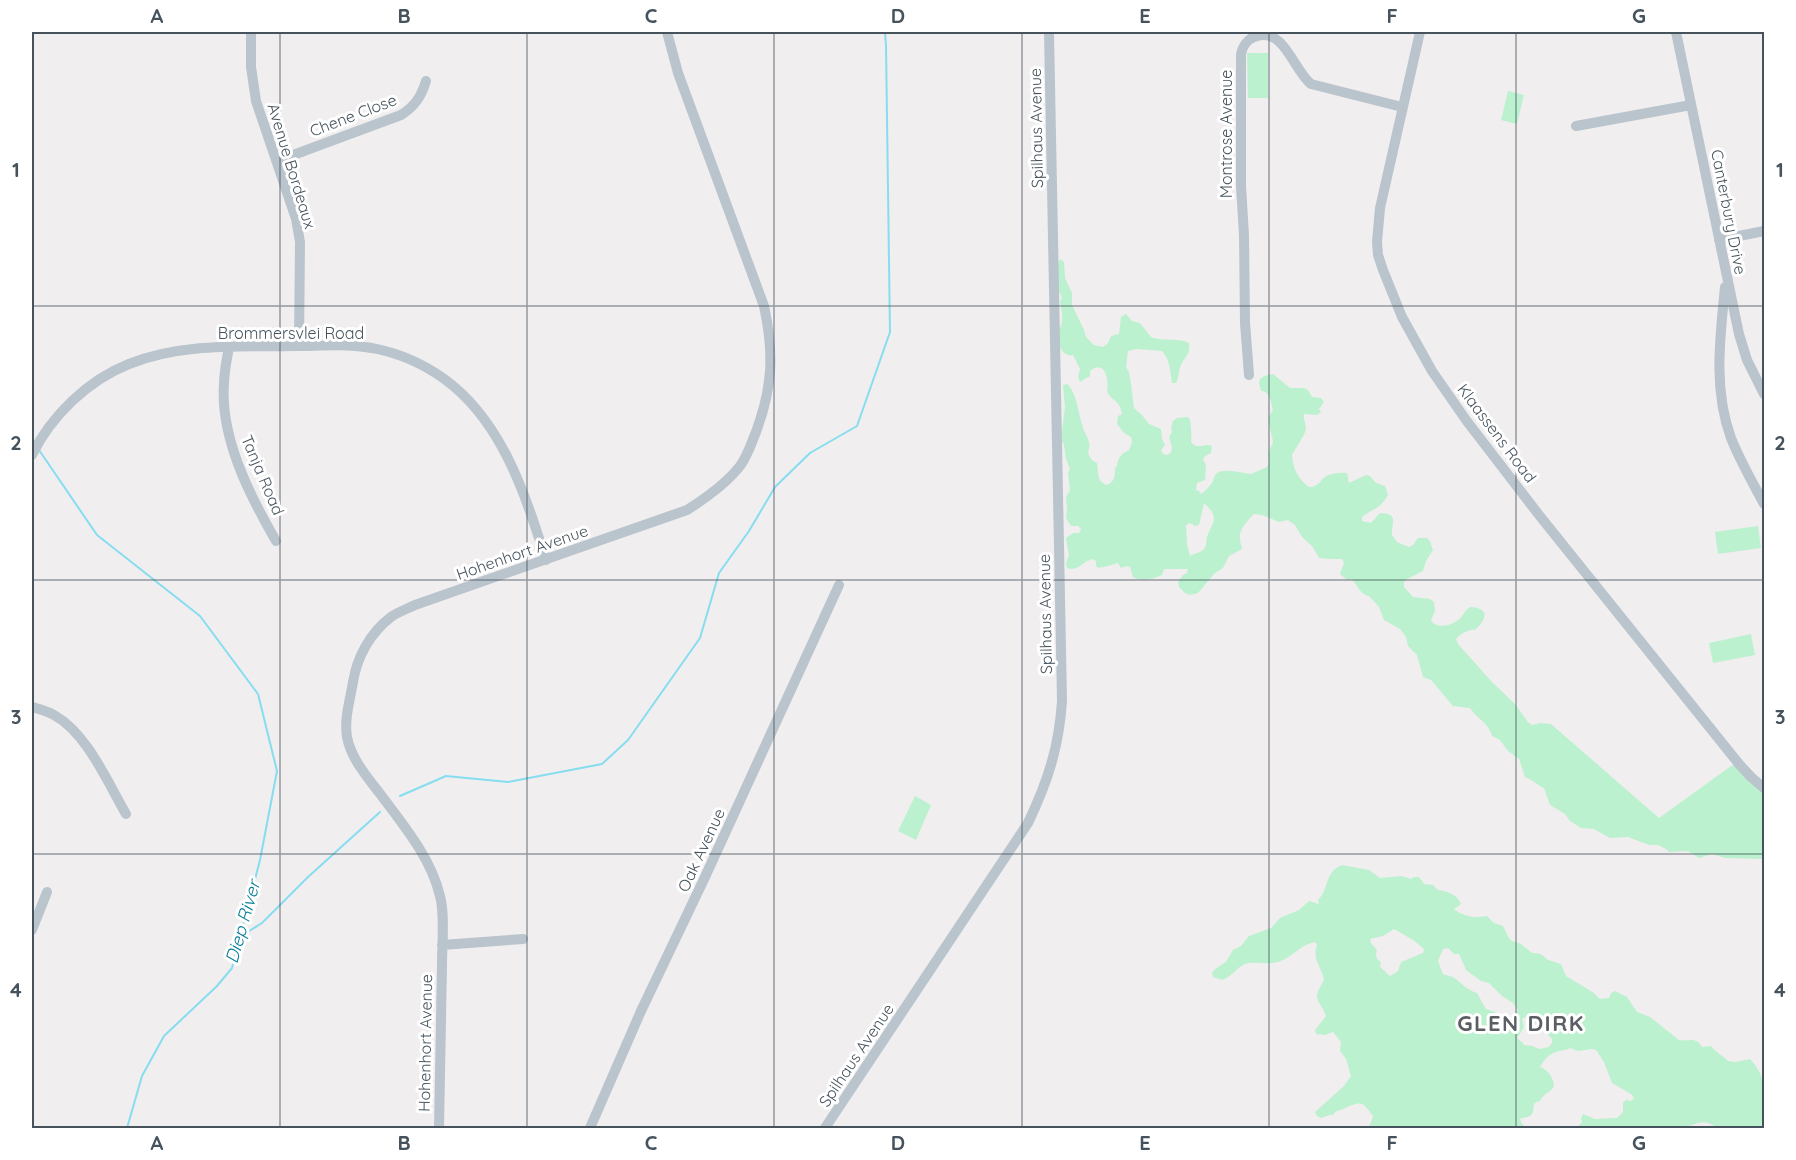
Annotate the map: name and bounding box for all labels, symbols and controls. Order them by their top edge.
text: A [151,3,164,28]
text: B [397,3,411,28]
text: C [645,3,658,28]
text: D [891,3,905,28]
text: E [1139,3,1151,28]
text: F [1386,3,1398,28]
text: G [1632,3,1646,28]
street label: Spilhaus Avenue [1025,68,1047,188]
street label: Montrose Avenue [1216,70,1236,198]
street label: Chene Close [307,89,399,141]
street label: Avenue Bordeaux [263,101,321,231]
street label: Canterbury Drive [1707,148,1751,276]
text: 1 [12,157,20,182]
text: 1 [1776,157,1784,182]
street label: Brommersvlei Road [218,323,364,343]
street label: Klaassens Road [1453,380,1541,486]
text: 2 [10,430,22,455]
text: 2 [1774,430,1786,455]
street label: Tanja Road [237,432,289,518]
street label: Hohenhort Avenue [454,520,590,584]
street label: Spilhaus Avenue [1034,554,1056,674]
text: 3 [11,704,21,729]
text: 3 [1775,704,1785,729]
street label: Oak Avenue [673,805,729,895]
water label: Diep River [220,876,266,966]
street label: Hohenhort Avenue [414,974,436,1112]
text: 4 [10,977,22,1002]
text: 4 [1774,977,1786,1002]
street label: Spilhaus Avenue [814,1000,898,1110]
district label: GLEN DIRK [1457,1009,1585,1037]
text: A [151,1130,164,1155]
text: B [397,1130,411,1155]
text: C [645,1130,658,1155]
text: D [891,1130,905,1155]
text: E [1139,1130,1151,1155]
text: F [1386,1130,1398,1155]
text: G [1632,1130,1646,1155]

